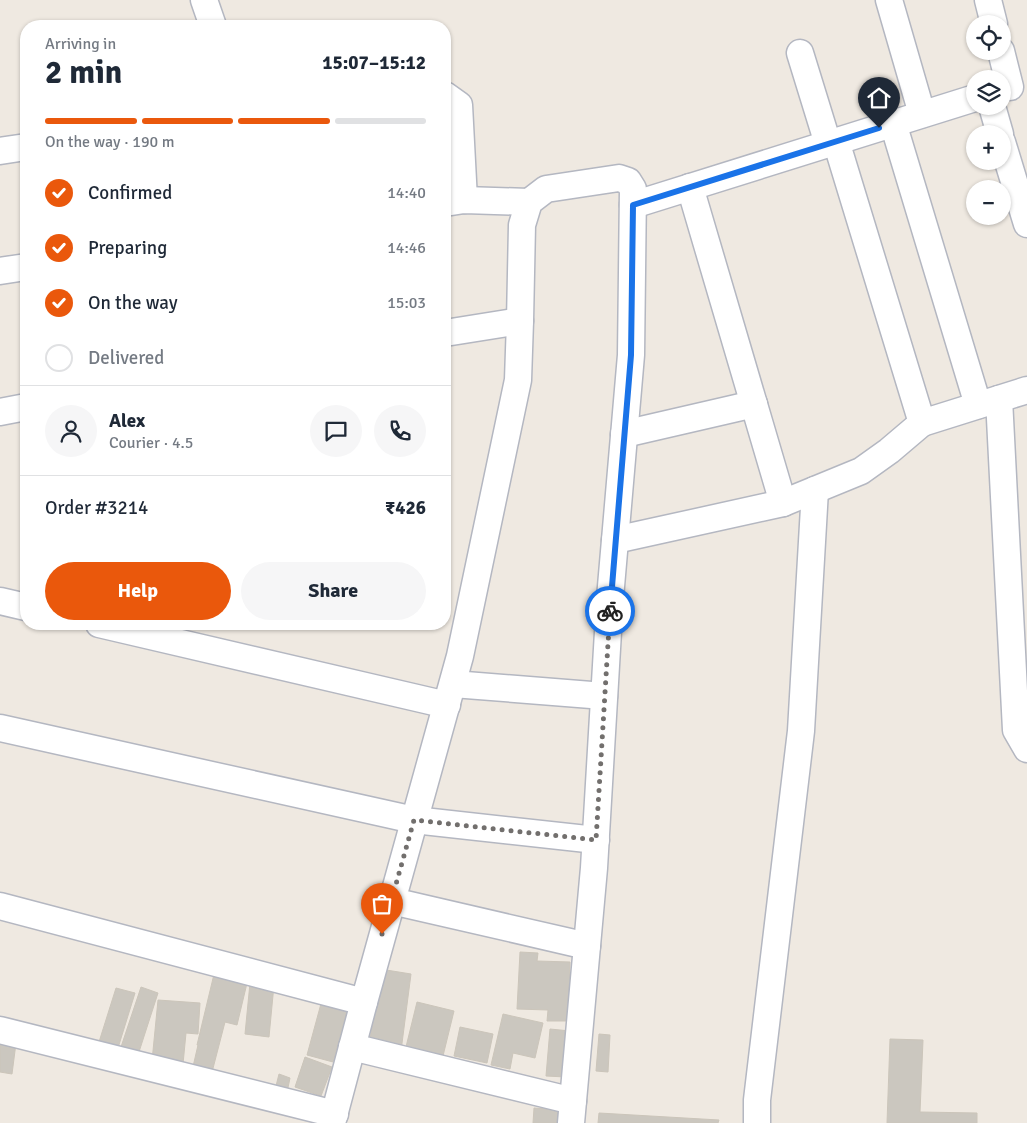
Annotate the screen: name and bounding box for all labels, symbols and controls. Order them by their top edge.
map controls [966,15,1011,225]
button: locate [966,15,1011,60]
text: Arriving in [45,34,116,54]
text: 15:07–15:12 [322,51,426,75]
text: 2 min [45,53,122,92]
button: layers [966,70,1011,115]
pin [858,77,900,128]
icon: home [865,84,893,112]
button: + [966,125,1011,170]
text: On the way · 190 m [45,132,175,152]
icon: check [45,179,73,207]
button: − [966,180,1011,225]
text: Confirmed [88,181,172,205]
text: 14:40 [387,183,426,203]
icon: check [45,234,73,262]
text: Preparing [88,236,167,260]
text: 14:46 [387,238,426,258]
icon: check [45,289,73,317]
text: On the way [88,291,178,315]
text: 15:03 [387,293,426,313]
text: Delivered [88,346,164,370]
button: person [45,405,97,457]
button: chat [310,405,362,457]
button: phone [374,405,426,457]
text: Alex [109,409,145,433]
text: Courier · 4.5 [109,433,193,453]
text: Order #3214 [45,496,148,520]
text: ₹426 [385,496,426,520]
button: Help [45,562,231,620]
button: Share [241,562,426,620]
courier [585,586,635,636]
icon: bike [596,597,624,625]
pin [361,883,403,934]
icon: bag [368,890,396,918]

